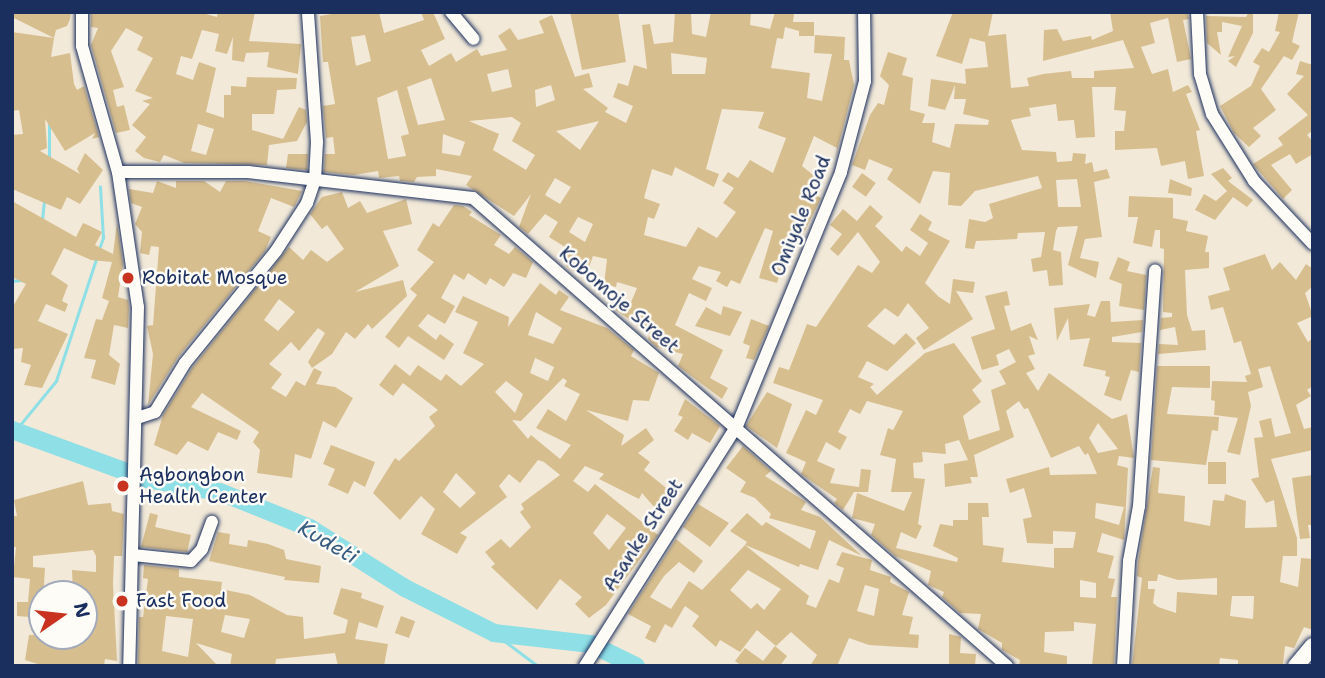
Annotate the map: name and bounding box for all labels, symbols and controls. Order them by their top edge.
street label: Omiyale Road [766,152,836,280]
street label: Kobomoje Street [554,242,684,358]
place label: Robitat Mosque [142,267,288,289]
marker: Robitat Mosque [120,270,136,286]
place label: Agbongbon Health Center [139,464,267,508]
street label: Asanke Street [598,474,688,596]
marker: Agbongbon Health Center [113,476,133,496]
water label: Kudeti [294,515,362,569]
north arrow [28,580,98,650]
place label: Fast Food [136,590,226,612]
marker: Fast Food [114,593,130,609]
text: N [68,600,96,621]

